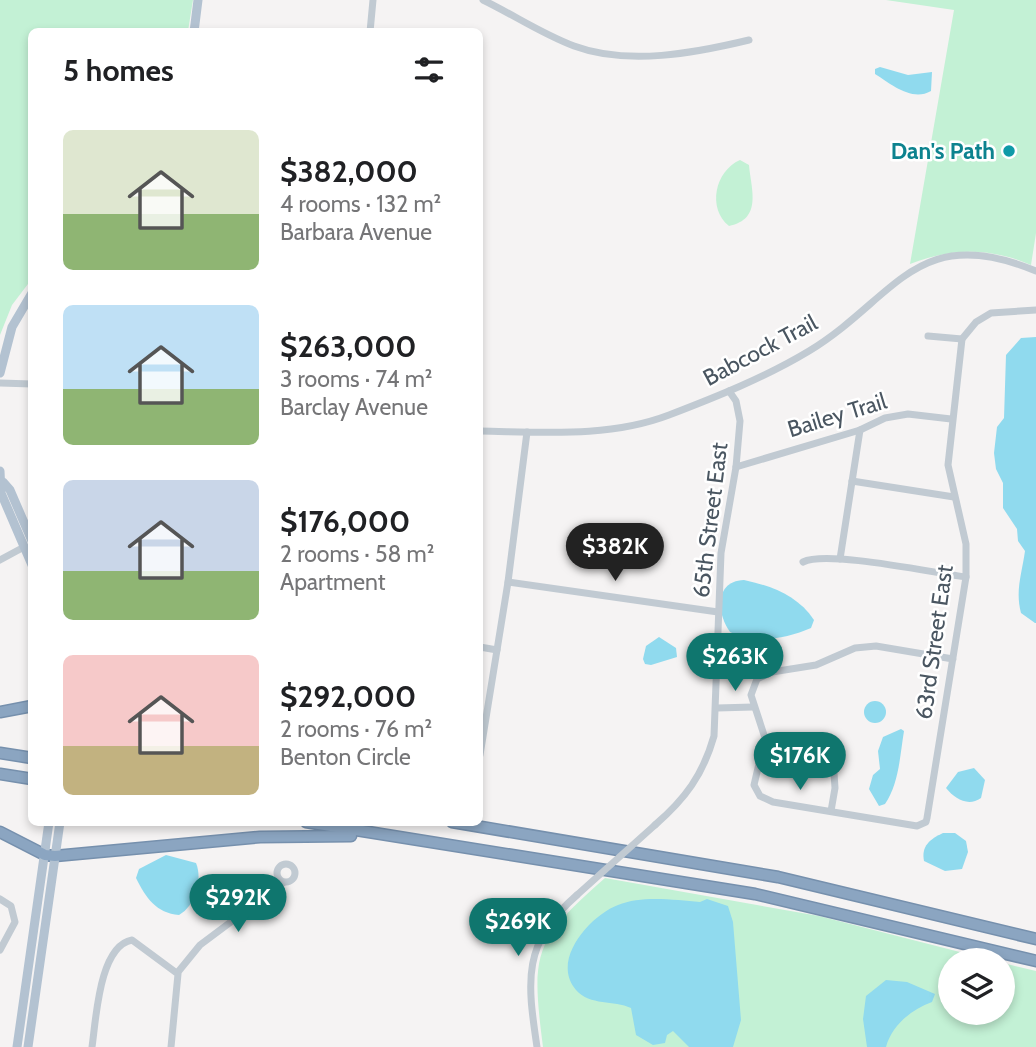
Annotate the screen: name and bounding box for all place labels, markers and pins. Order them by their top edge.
place label: Dan's Path [891,137,995,165]
marker: Dan's Path [1001,143,1017,159]
pin: $382K [566,524,664,583]
pin: $263K [686,634,784,693]
pin: $176K [751,732,849,792]
pin: $292K [189,874,287,934]
pin: $269K [469,898,567,958]

